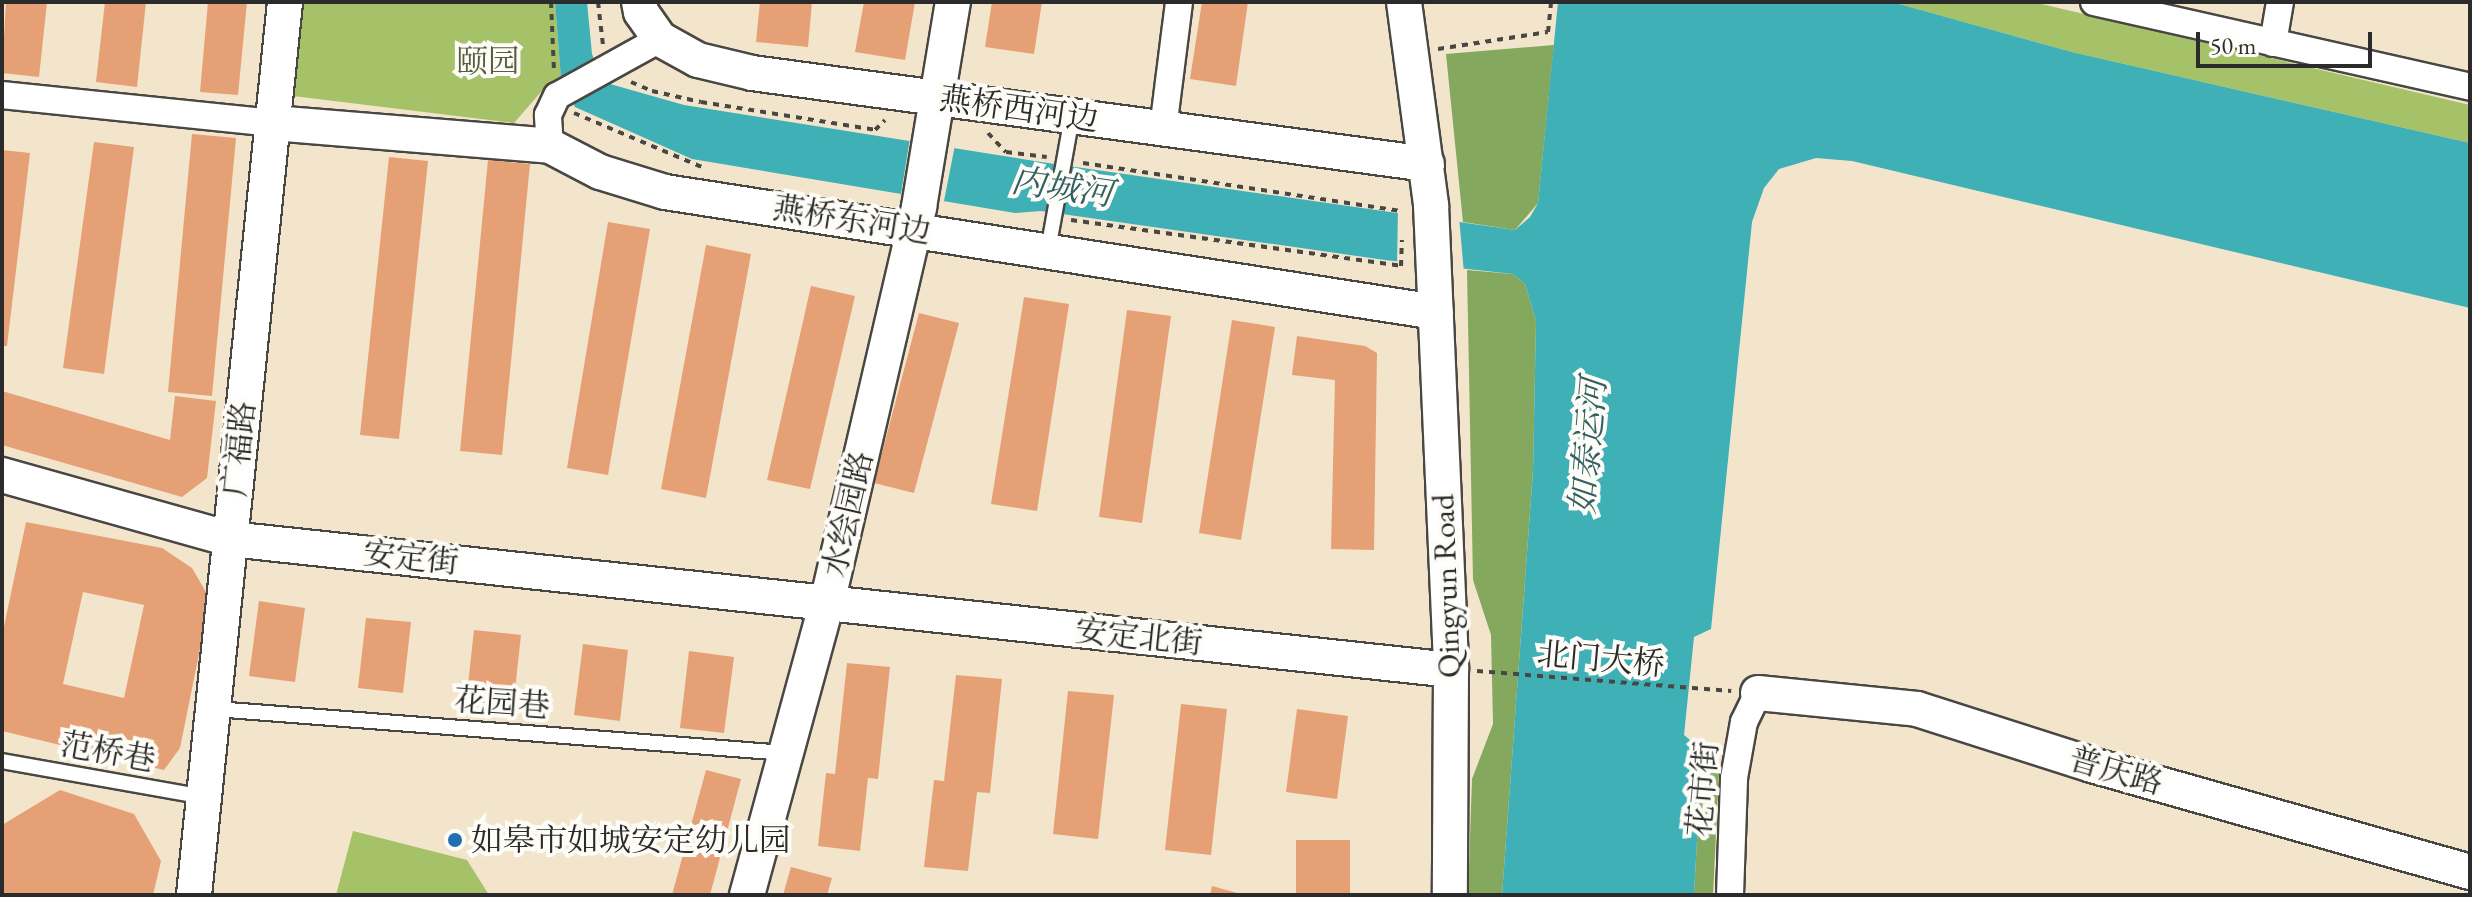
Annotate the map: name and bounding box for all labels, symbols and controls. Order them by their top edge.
scale bar [2200,16,2376,66]
text: 50 m [2210,30,2257,61]
park label: 颐园 [456,42,520,80]
street label: 燕桥西河边 [937,79,1101,139]
water label: 内城河 [1009,160,1115,214]
street label: 燕桥东河边 [770,189,934,251]
water label: 如泰运河 [1562,376,1614,516]
street label: 广福路 [215,399,263,499]
street label: 水绘园路 [815,447,881,581]
street label: Qingyun Road [1424,493,1468,679]
street label: 安定街 [361,534,461,582]
street label: 安定北街 [1073,611,1205,663]
street label: 北门大桥 [1536,634,1666,684]
street label: 花园巷 [453,680,551,726]
street label: 范桥巷 [57,725,159,779]
street label: 普庆路 [2065,739,2167,803]
street label: 花市街 [1680,740,1726,838]
place label: 如皋市如城安定幼儿园 [471,821,791,859]
marker: 如皋市如城安定幼儿园 [446,831,464,849]

